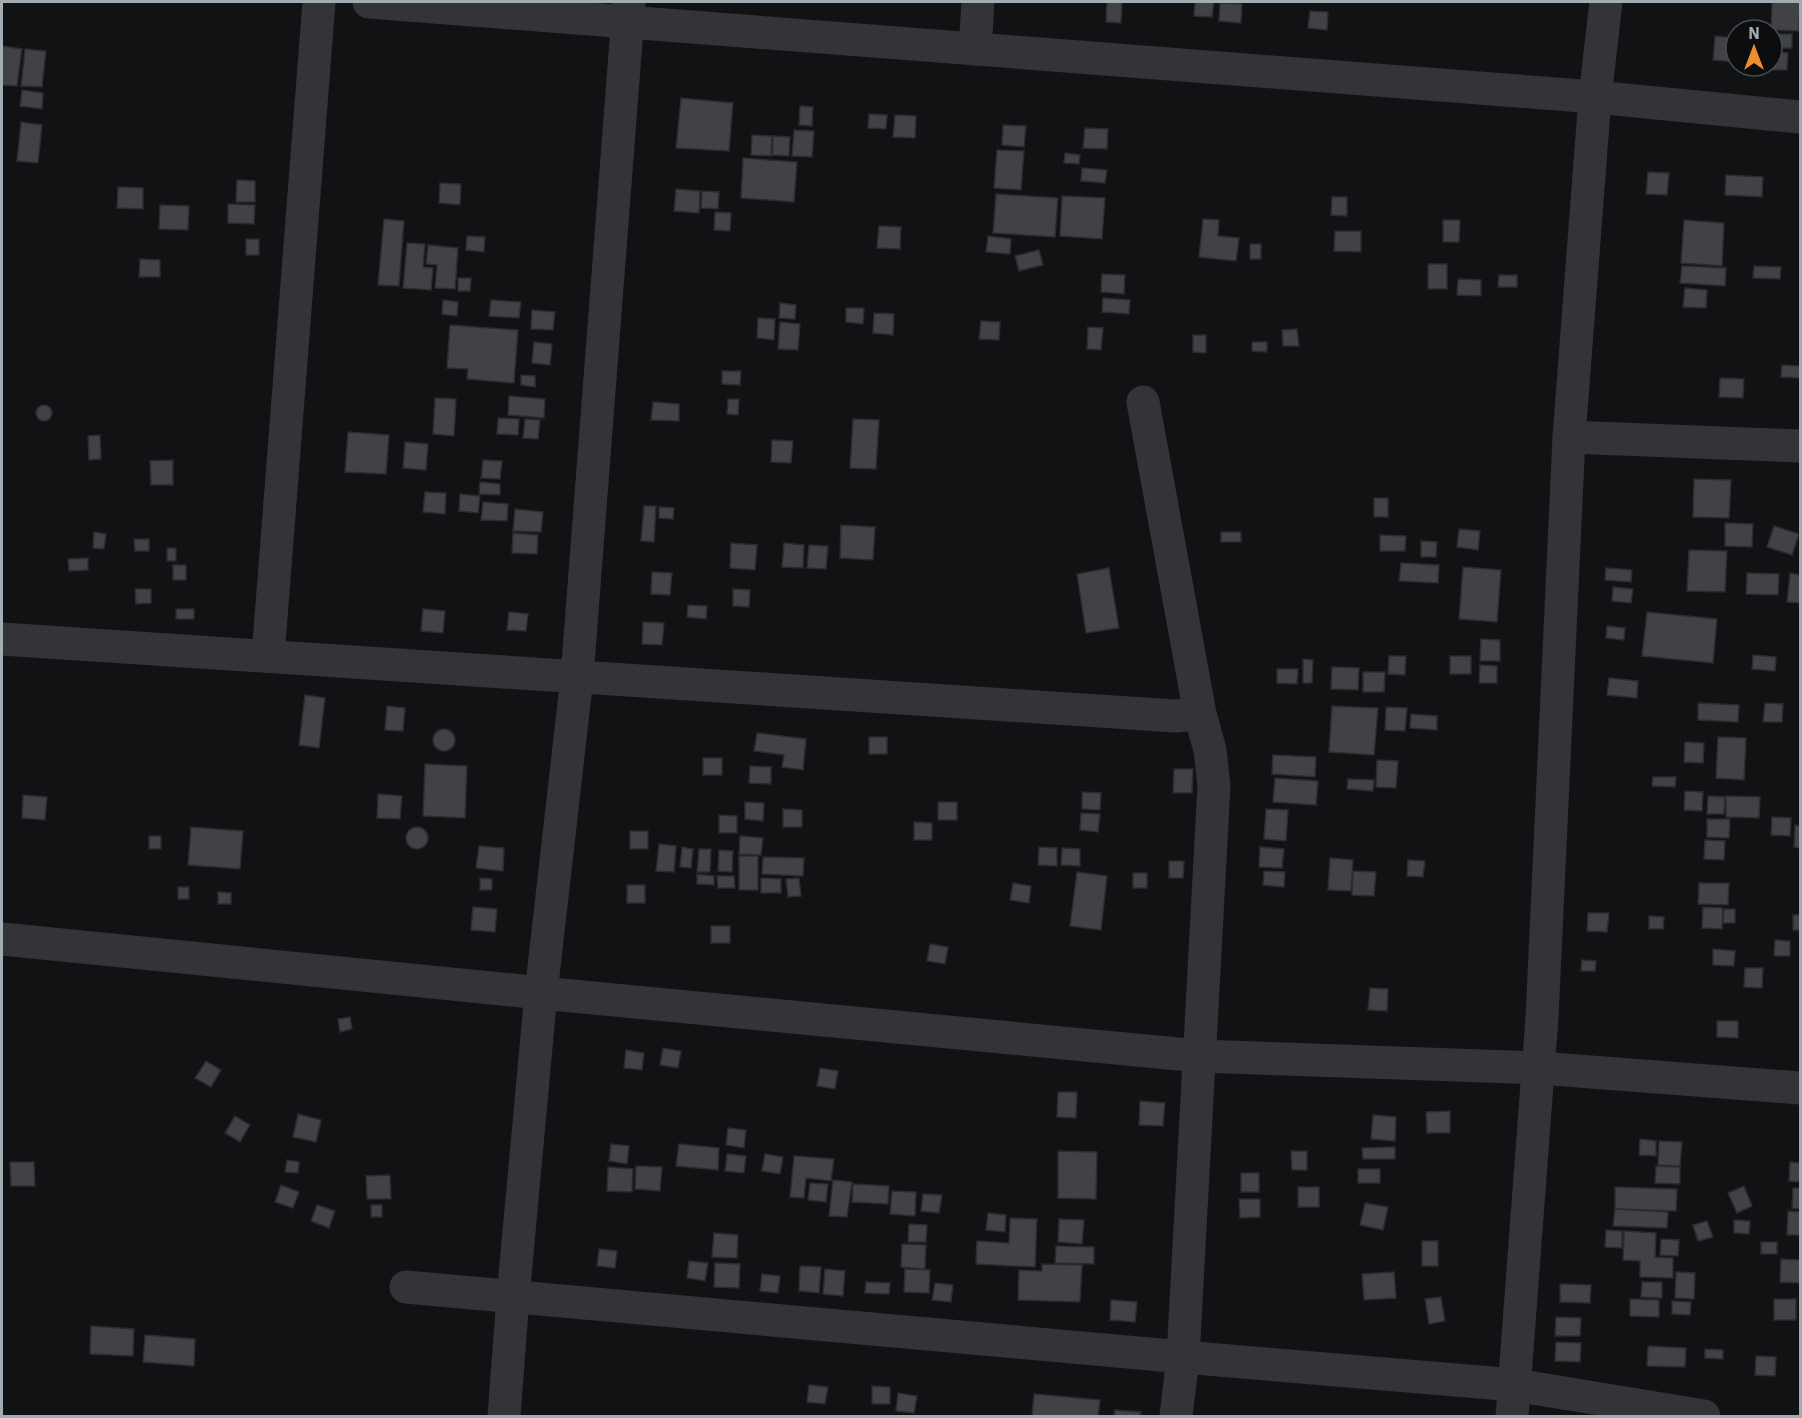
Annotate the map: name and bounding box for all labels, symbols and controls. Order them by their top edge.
north arrow [1724,18,1784,78]
text: N [1748,23,1760,43]

